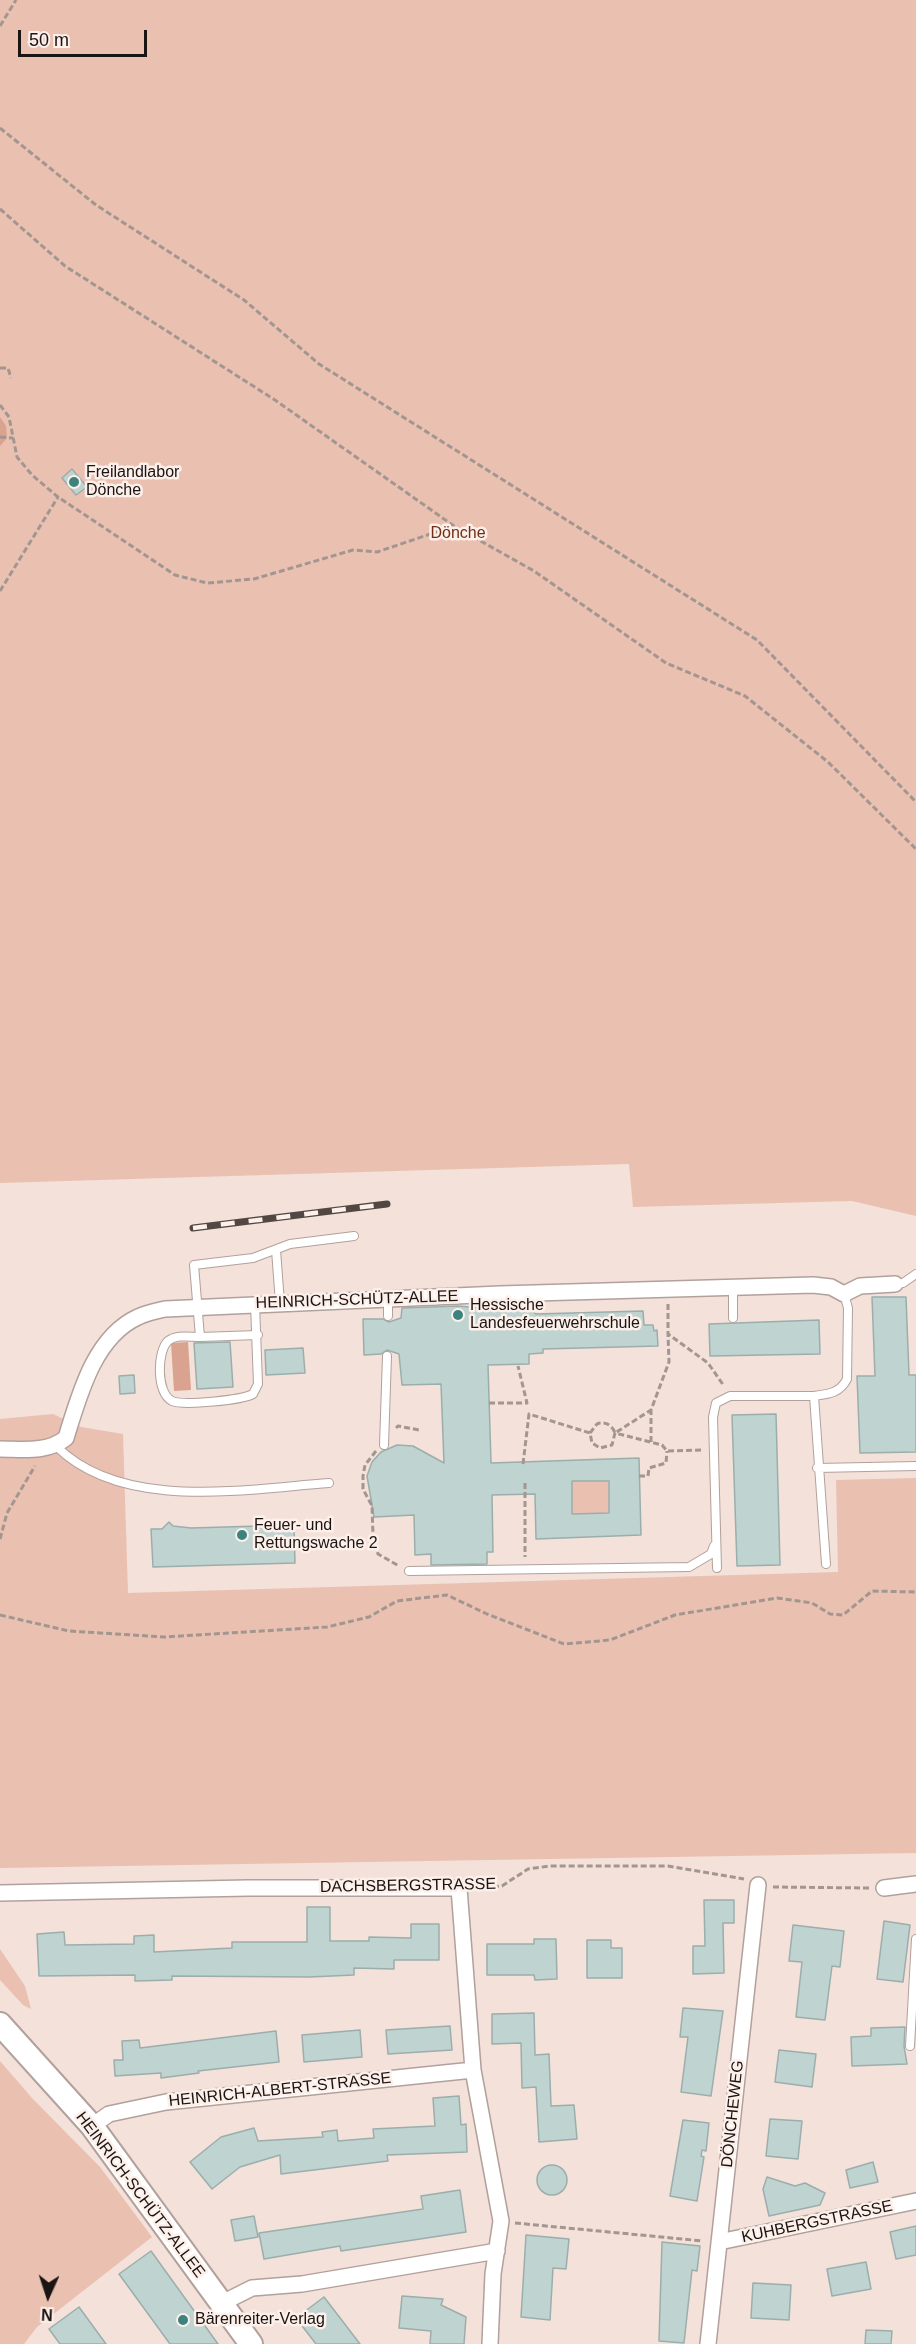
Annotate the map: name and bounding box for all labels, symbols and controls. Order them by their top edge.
scale bar [21,18,150,56]
text: 50 m [29,30,69,50]
place label: Freilandlabor Dönche [86,463,179,501]
marker: Freilandlabor Dönche [67,475,81,489]
park label: Dönche [430,524,486,544]
street label: HEINRICH-SCHÜTZ-ALLEE [255,1287,459,1313]
place label: Hessische Landesfeuerwehrschule [470,1296,640,1334]
marker: Hessische Landesfeuerwehrschule [451,1308,465,1322]
place label: Feuer- und Rettungswache 2 [254,1516,378,1554]
marker: Feuer- und Rettungswache 2 [235,1528,249,1542]
street label: DACHSBERGSTRASSE [320,1875,496,1897]
street label: DÖNCHEWEG [718,2060,748,2168]
street label: HEINRICH-ALBERT-STRASSE [168,2069,392,2111]
street label: HEINRICH-SCHÜTZ-ALLEE [71,2108,209,2282]
street label: KUHBERGSTRASSE [740,2197,894,2247]
north arrow [18,2266,78,2326]
text: N [41,2306,53,2323]
place label: Bärenreiter-Verlag [195,2310,325,2330]
marker: Bärenreiter-Verlag [176,2313,190,2327]

